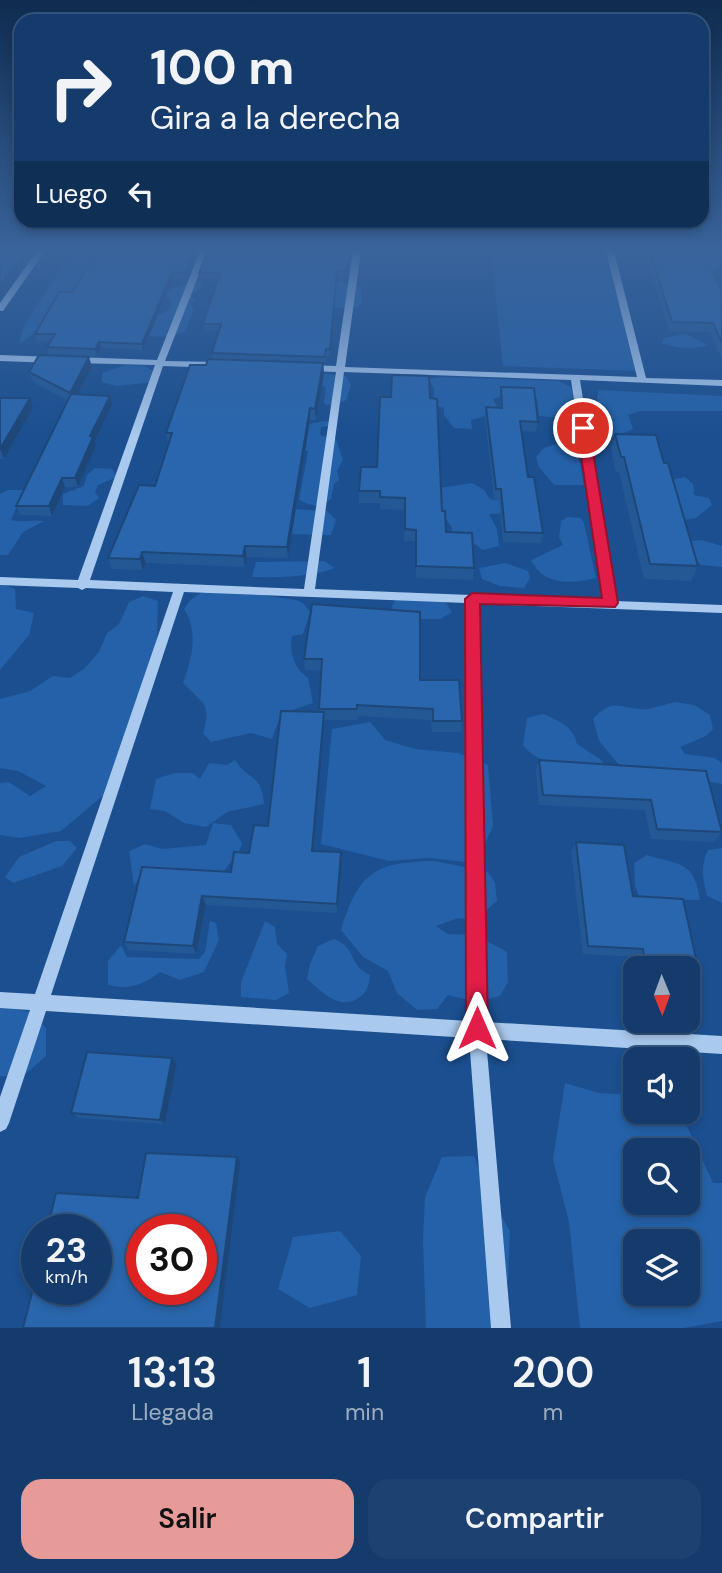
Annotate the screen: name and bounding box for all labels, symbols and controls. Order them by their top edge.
text: 100 m [150,35,294,99]
icon: right [35,42,126,133]
text: Gira a la derecha [150,97,400,139]
icon: left [122,175,160,213]
text: Luego [35,177,108,211]
pin [553,398,613,458]
icon: arrive [564,409,602,447]
north arrow [623,956,700,1032]
map controls [623,956,700,1306]
position arrow [440,991,514,1065]
button: sound [623,1047,700,1124]
button: search [623,1138,700,1215]
speed limit sign: 30 [126,1214,217,1305]
text: 23 [46,1227,87,1273]
button: layers [623,1229,700,1306]
text: km/h [45,1265,88,1289]
text: 13:13 [128,1345,217,1400]
text: 1 [357,1345,372,1400]
text: 200 [512,1345,594,1400]
text: Llegada [131,1397,214,1427]
text: min [345,1397,384,1427]
text: m [543,1397,563,1427]
button: Salir [21,1479,354,1559]
button: Compartir [368,1479,701,1559]

